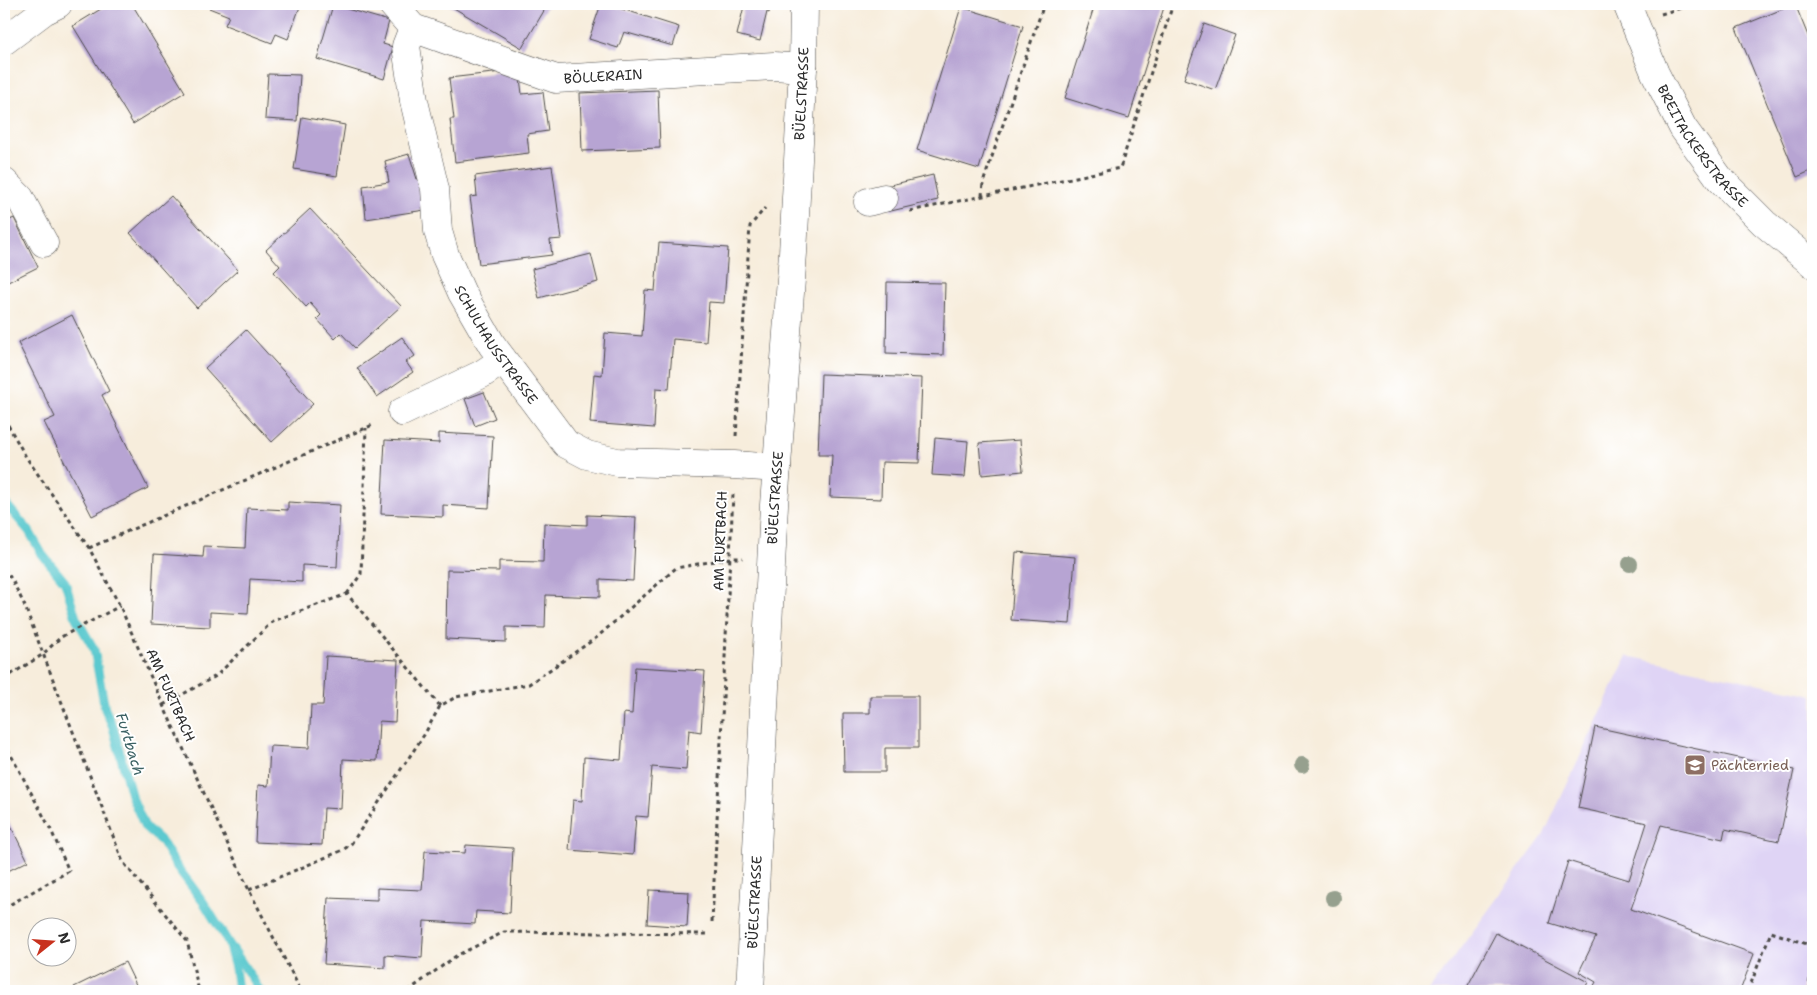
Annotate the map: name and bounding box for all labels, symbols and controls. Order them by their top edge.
street label: BÜELSTRASSE [790,47,812,141]
street label: BÖLLERAIN [563,65,643,88]
street label: BREITACKERSTRASSE [1653,81,1752,211]
street label: SCHULHAUSSTRASSE [451,282,542,408]
street label: BÜELSTRASSE [763,450,787,545]
street label: AM FURTBACH [709,490,731,592]
street label: AM FURTBACH [142,645,200,745]
water label: Furtbach [111,710,149,778]
school or university icon: Pächterried [1683,753,1707,777]
place label: Pächterried [1711,756,1789,774]
street label: BÜELSTRASSE [743,855,766,949]
north arrow [28,918,78,968]
text: N [54,930,75,946]

